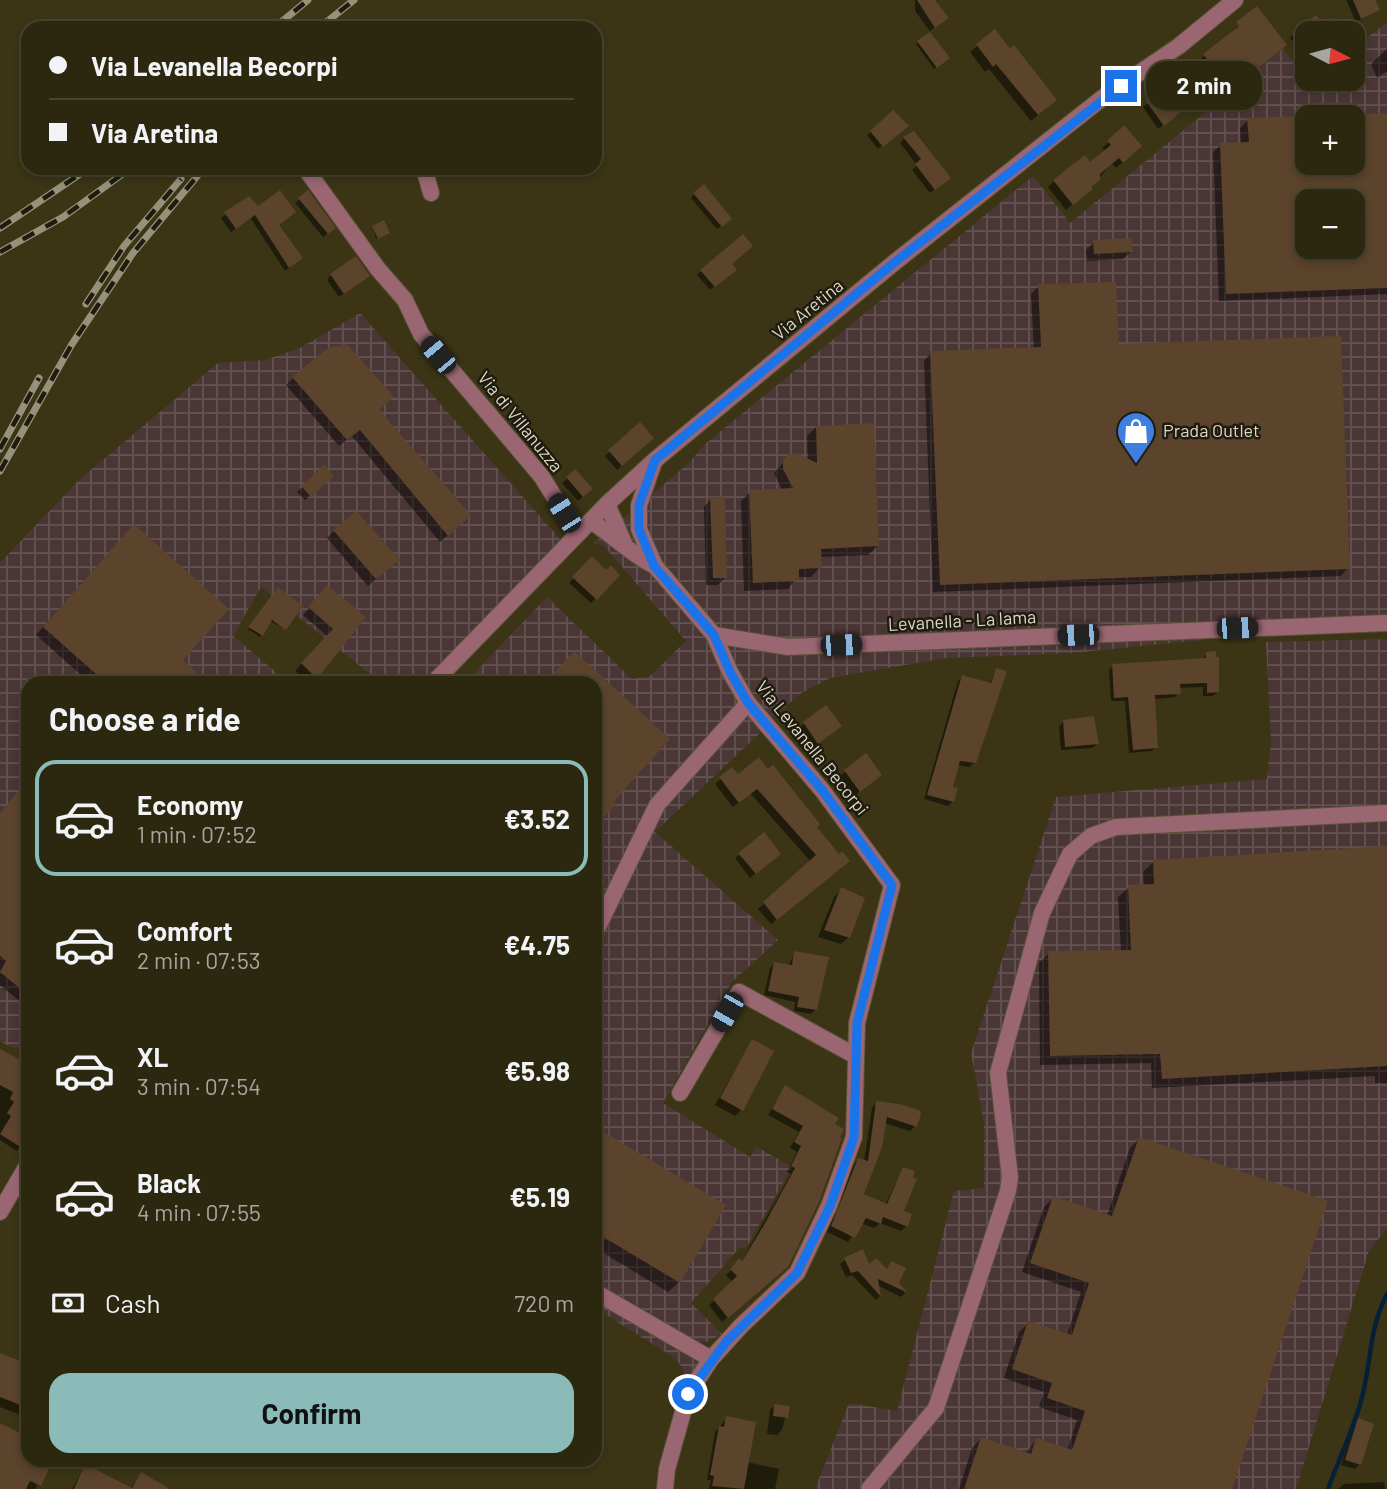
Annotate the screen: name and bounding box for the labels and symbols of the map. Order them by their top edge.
north arrow [1295,21,1365,91]
callout: 2 min [1146,62,1261,110]
route end [1105,70,1137,102]
street label: Via Aretina [767,274,847,344]
car [417,332,460,378]
street label: Via di Villanuzza [473,367,568,476]
shop icon: Prada Outlet [1115,410,1157,465]
place label: Prada Outlet [1163,419,1260,441]
car [544,490,585,536]
street label: Levanella - La lama [887,605,1037,635]
car [1216,617,1259,639]
car [1057,624,1100,646]
car [820,634,863,656]
street label: Via Levanella Becorpi [752,676,874,819]
car [708,989,747,1035]
route start [672,1378,704,1410]

